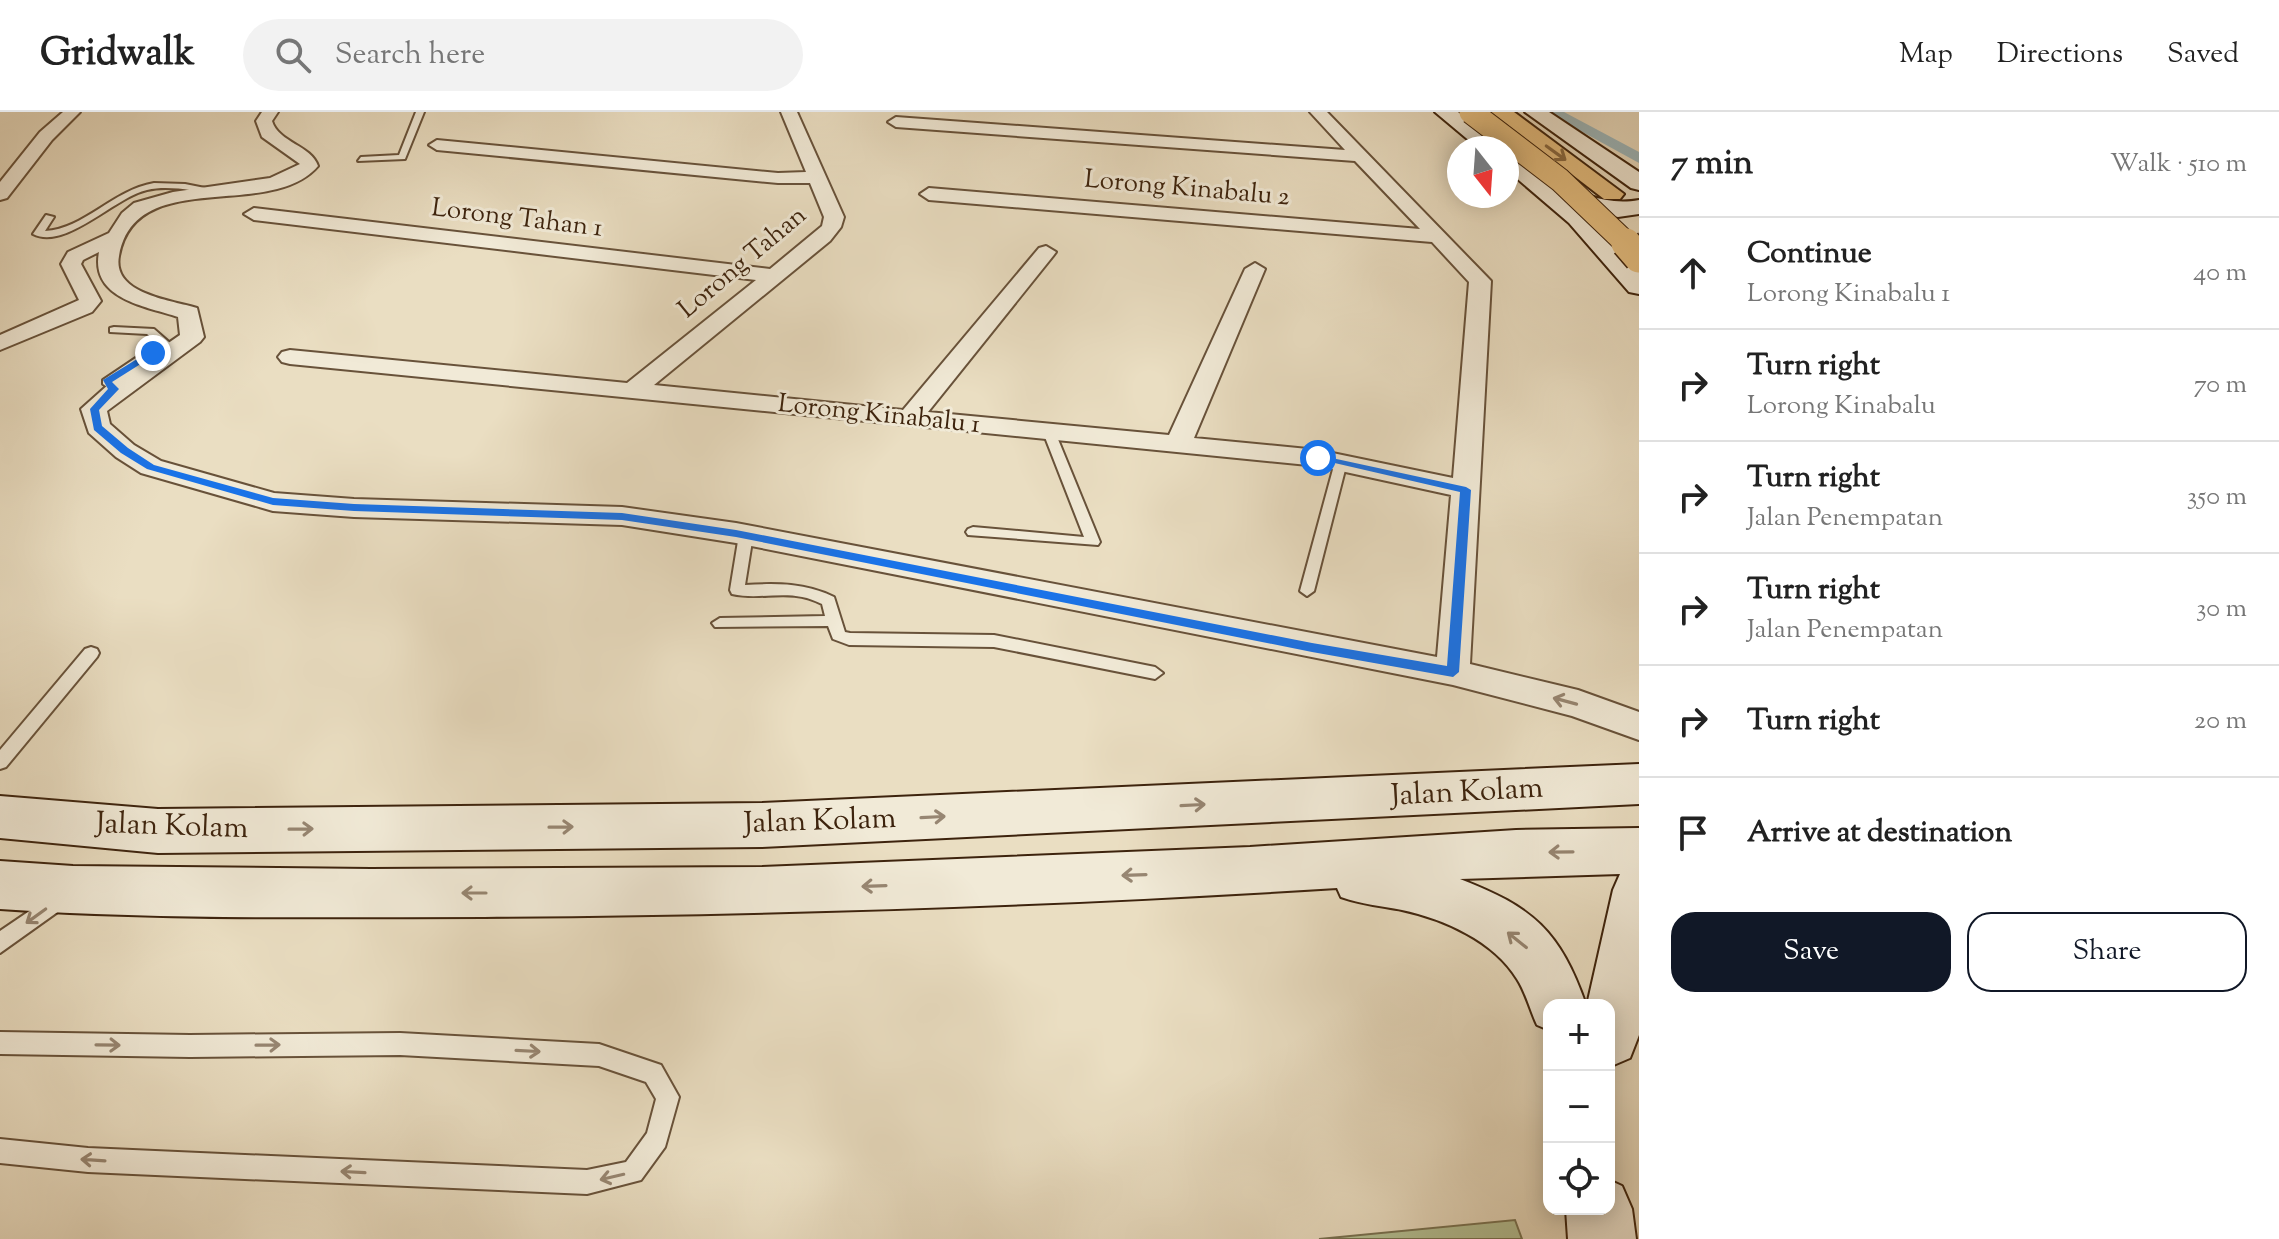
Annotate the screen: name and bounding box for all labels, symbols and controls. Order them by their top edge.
search box [243,19,803,91]
text: Gridwalk [40,28,195,82]
icon: search [271,33,315,77]
text: Search here [335,34,485,77]
text: Map [1899,35,1953,75]
text: Directions [1997,35,2123,75]
text: Saved [2167,35,2239,75]
north arrow [1447,136,1519,208]
text: 7 min [1671,140,1753,189]
one-way arrow [1545,145,1567,161]
text: Walk · 510 m [2110,146,2247,183]
street label: Lorong Kinabalu 2 [1083,162,1291,216]
street label: Lorong Tahan 1 [429,190,605,248]
street label: Lorong Tahan [671,198,815,328]
text: Continue [1747,233,1872,276]
icon: ahead [1671,251,1715,295]
text: 40 m [2193,255,2247,292]
text: Lorong Kinabalu 1 [1747,276,1950,313]
route end [135,335,171,371]
text: Turn right [1747,345,1880,388]
icon: right [1671,363,1715,407]
text: 70 m [2194,367,2247,404]
street label: Lorong Kinabalu 1 [776,386,982,444]
text: Lorong Kinabalu [1747,388,1936,425]
route start [1300,440,1336,476]
text: Turn right [1747,457,1880,500]
icon: right [1671,475,1715,519]
text: 350 m [2187,479,2247,516]
text: Jalan Penempatan [1747,500,1943,537]
text: Turn right [1747,569,1880,612]
icon: right [1671,587,1715,631]
text: 30 m [2196,591,2247,628]
text: Jalan Penempatan [1747,612,1943,649]
one-way arrow [1553,692,1579,707]
icon: right [1671,699,1715,743]
text: Turn right [1747,700,1880,743]
text: 20 m [2194,703,2247,740]
street label: Jalan Kolam [1388,768,1544,819]
street label: Jalan Kolam [741,798,897,846]
one-way arrow [1179,798,1206,813]
street label: Jalan Kolam [93,803,249,851]
one-way arrow [919,810,946,825]
icon: arrive [1671,811,1715,855]
text: Arrive at destination [1747,812,2012,855]
one-way arrow [547,819,574,835]
one-way arrow [287,822,314,837]
one-way arrow [1548,844,1575,860]
one-way arrow [1121,868,1148,883]
one-way arrow [861,879,888,894]
one-way arrow [461,885,488,901]
one-way arrow [26,908,48,924]
button: Save [1671,912,1951,992]
button: Share [1967,912,2247,992]
one-way arrow [1507,931,1528,948]
map controls [1543,999,1615,1215]
button: + [1543,999,1615,1071]
one-way arrow [94,1037,121,1052]
one-way arrow [254,1038,281,1053]
one-way arrow [514,1044,541,1059]
button: − [1543,1071,1615,1143]
button: locate [1543,1143,1615,1215]
one-way arrow [80,1152,107,1167]
one-way arrow [340,1164,367,1179]
one-way arrow [599,1170,625,1185]

